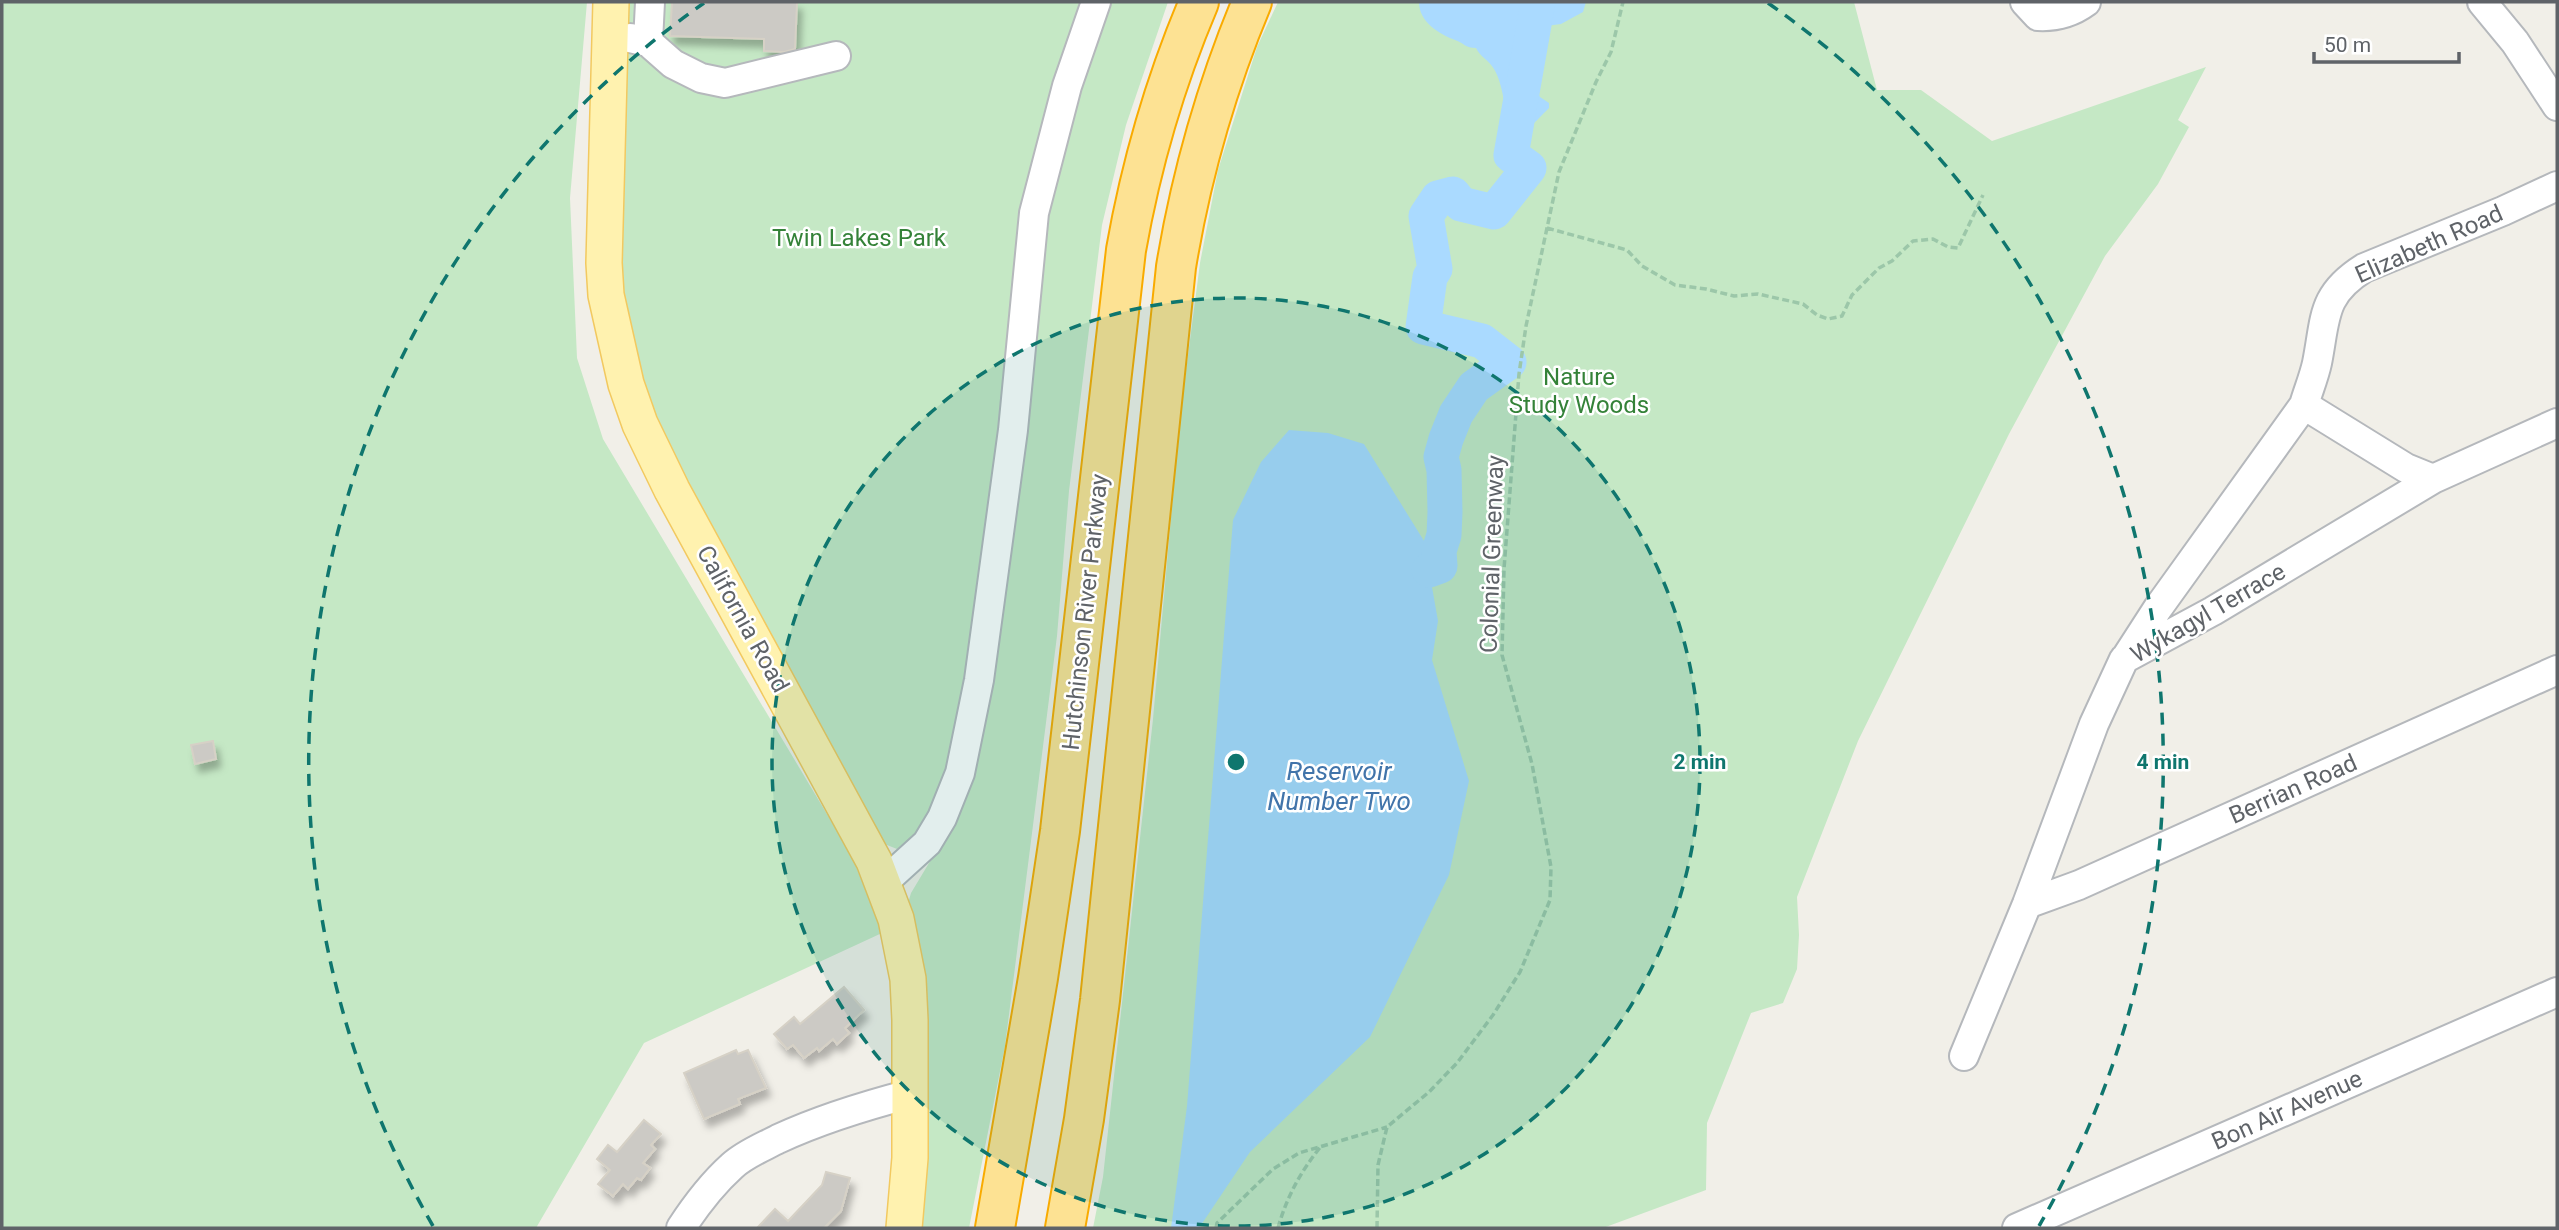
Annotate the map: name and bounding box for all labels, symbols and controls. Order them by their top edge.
scale bar [2314,21,2459,65]
text: 50 m [2324,33,2371,57]
street label: Elizabeth Road [2351,199,2507,289]
park label: Twin Lakes Park [772,224,947,252]
park label: Nature Study Woods [1509,363,1649,419]
street label: Colonial Greenway [1475,454,1509,653]
street label: Hutchinson River Parkway [1057,472,1114,752]
street label: California Road [691,541,795,697]
street label: Wykagyl Terrace [2126,557,2290,669]
street label: Berrian Road [2225,748,2361,830]
centre of rings [1224,750,1248,774]
text: 2 min [1674,750,1726,774]
text: 4 min [2137,750,2189,774]
water label: Reservoir Number Two [1267,756,1411,816]
street label: Bon Air Avenue [2207,1064,2367,1156]

